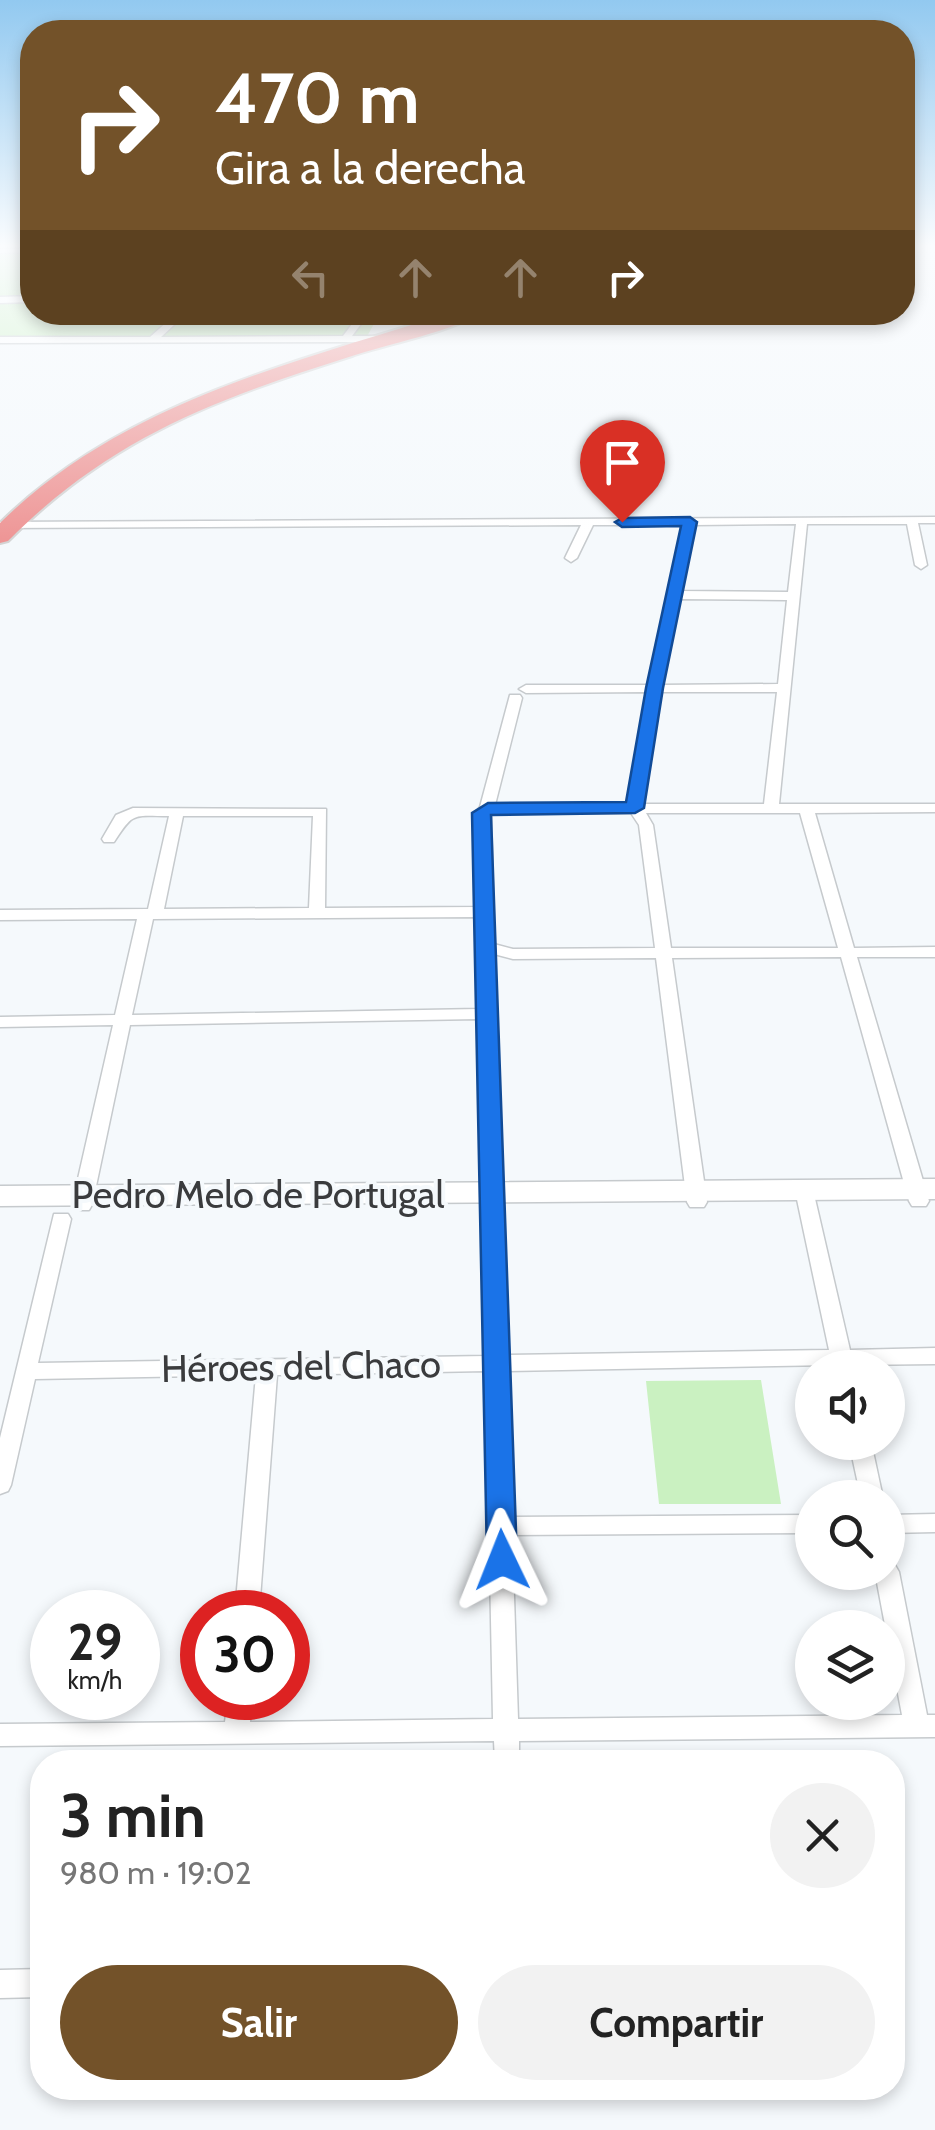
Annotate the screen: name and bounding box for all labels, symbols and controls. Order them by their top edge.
text: 470 m [215,55,420,141]
icon: right [50,60,180,190]
text: Gira a la derecha [215,141,525,195]
icon: left [283,250,338,305]
icon: ahead [388,250,443,305]
icon: ahead [493,250,548,305]
icon: right [598,250,653,305]
pin [580,420,665,523]
icon: arrive [595,435,650,490]
street label: Pedro Melo de Portugal [72,1171,444,1218]
street label: Héroes del Chaco [161,1340,441,1392]
map controls [795,1350,905,1720]
button: sound [795,1350,905,1460]
button: search [795,1480,905,1590]
position arrow [450,1508,554,1612]
speed limit sign: 30 [180,1590,310,1720]
button: layers [795,1610,905,1720]
text: 29 [68,1612,122,1673]
text: km/h [68,1665,122,1695]
text: 3 min [60,1779,206,1852]
button: close [770,1783,875,1888]
text: 980 m · 19:02 [60,1853,252,1892]
button: Salir [60,1965,458,2080]
button: Compartir [478,1965,875,2080]

